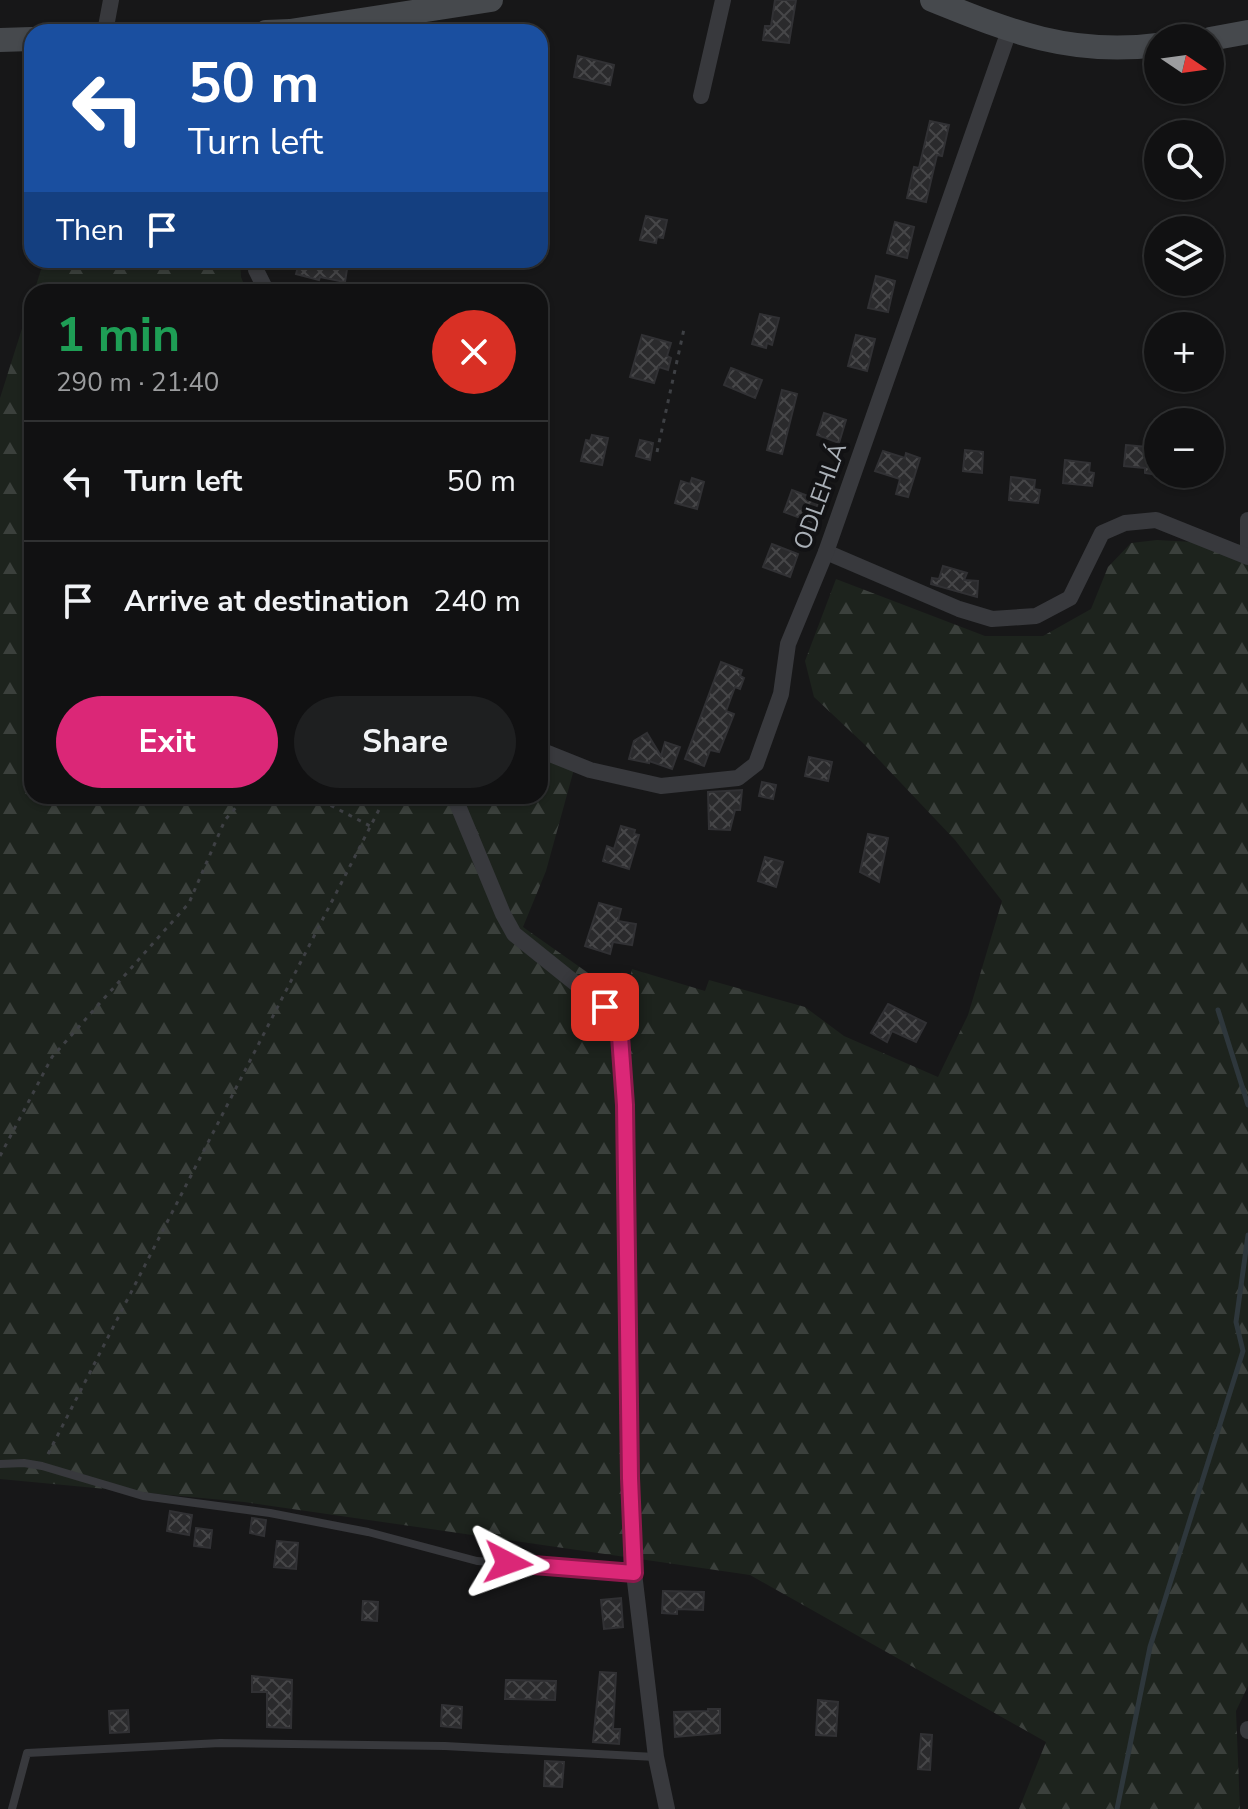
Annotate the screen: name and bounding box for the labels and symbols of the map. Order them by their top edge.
north arrow [1144,24,1224,104]
street label: ODLEHLÁ [786,438,854,554]
pin [571,973,639,1041]
position arrow [466,1521,550,1605]

